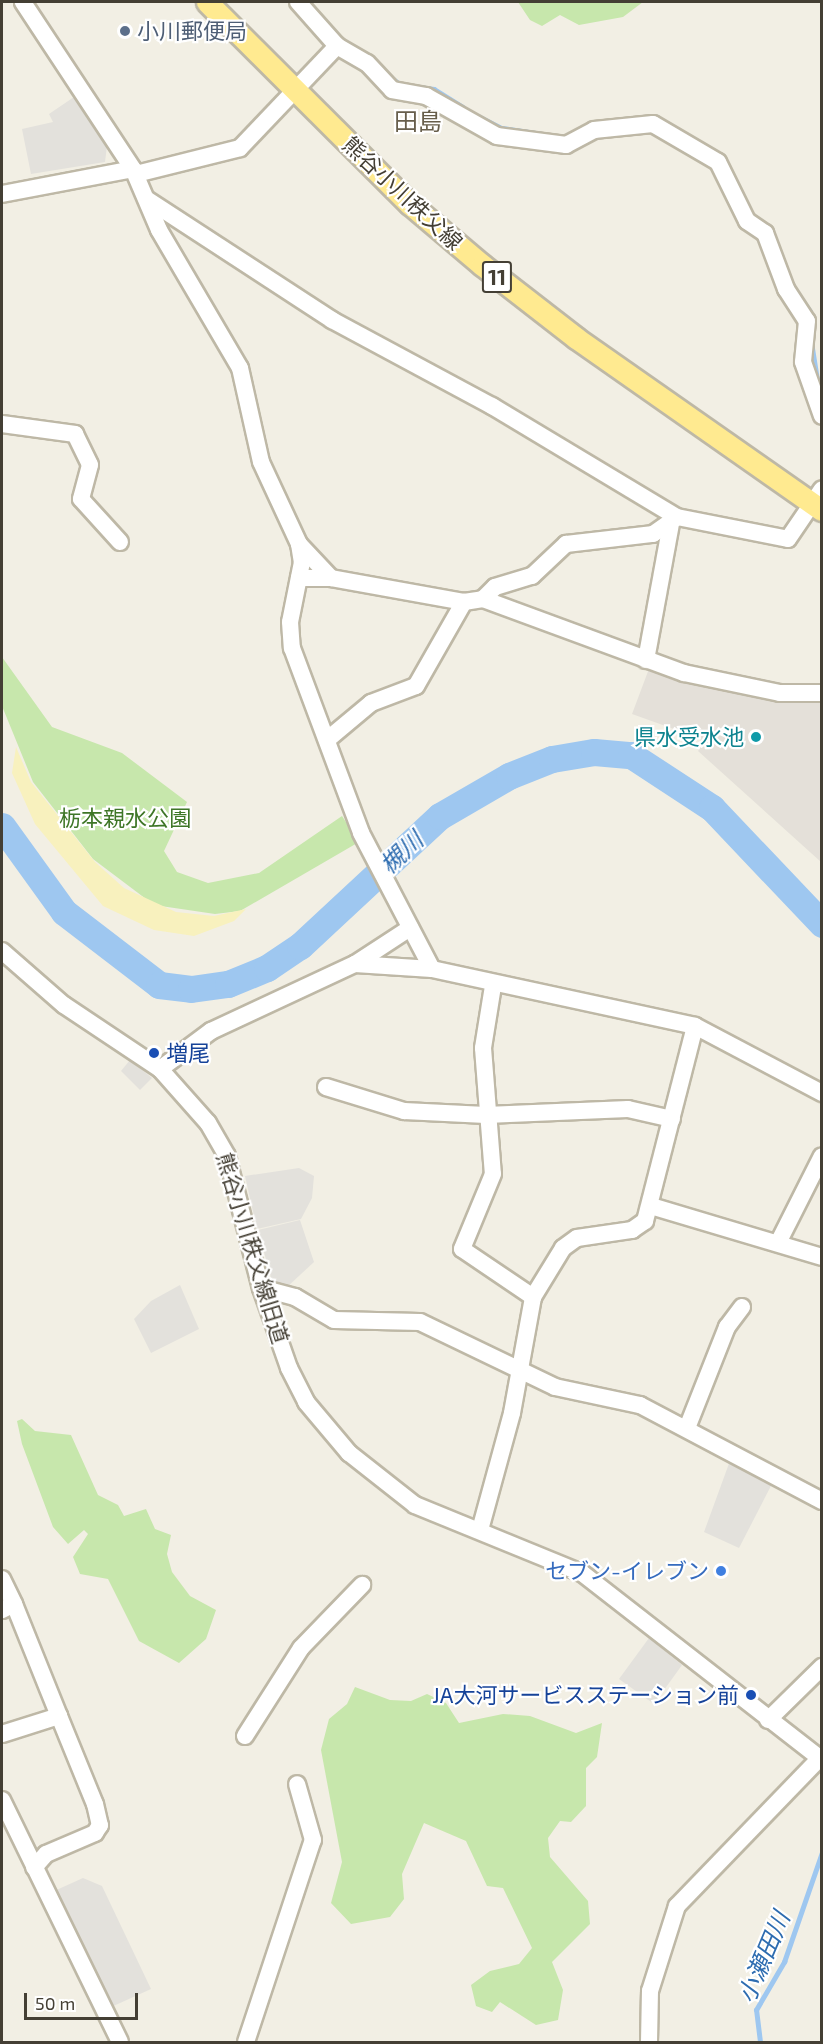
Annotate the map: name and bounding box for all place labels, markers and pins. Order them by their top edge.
place label: 小川郵便局 [137,18,247,44]
marker: 小川郵便局 [118,24,132,38]
place label: 県水受水池 [634,724,744,750]
marker: 県水受水池 [749,730,763,744]
place label: 増尾 [166,1040,210,1066]
marker: 増尾 [147,1046,161,1060]
place label: セブン-イレブン [545,1558,709,1584]
marker: セブン-イレブン [714,1564,728,1578]
place label: JA大河サービスステーション前 [432,1682,739,1708]
marker: JA大河サービスステーション前 [744,1688,758,1702]

